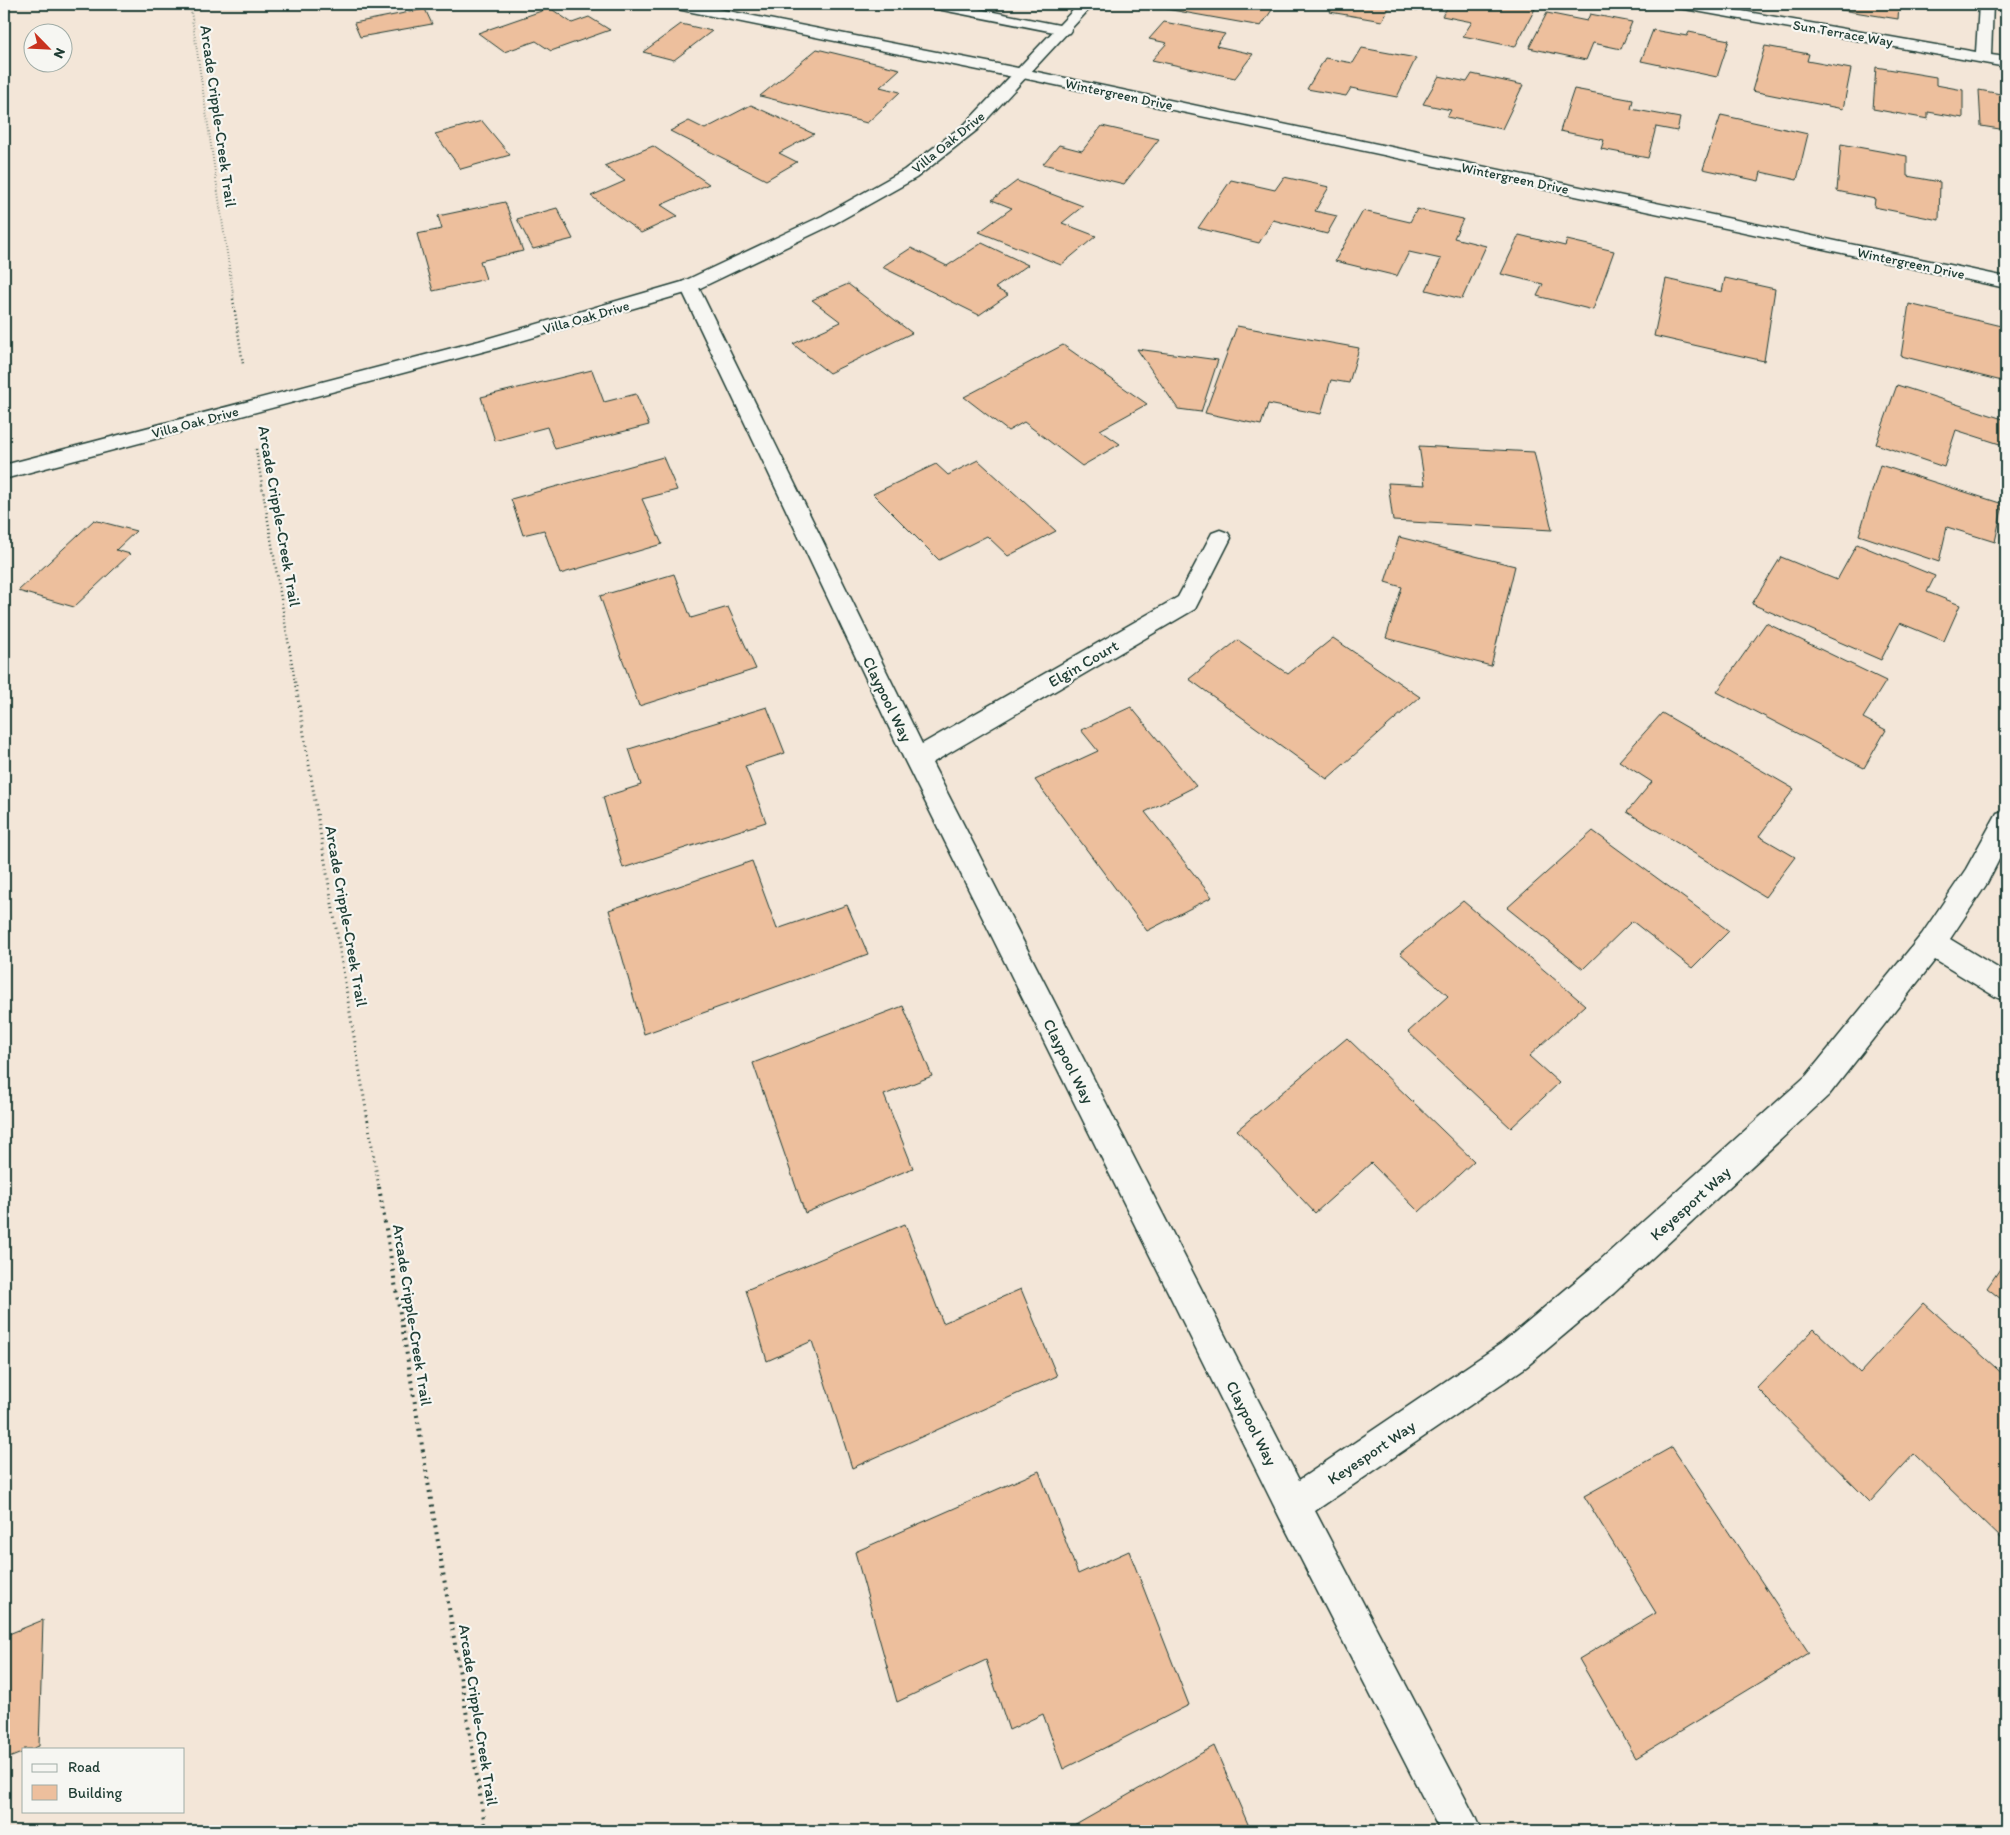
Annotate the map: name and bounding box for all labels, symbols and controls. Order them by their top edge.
street label: Sun Terrace Way [1792,16,1895,51]
north arrow [22,22,72,72]
street label: Arcade Cripple-Creek Trail [196,24,241,209]
text: N [50,45,69,61]
street label: Wintergreen Drive [1064,75,1174,114]
street label: Villa Oak Drive [908,108,989,177]
street label: Wintergreen Drive [1460,159,1570,198]
street label: Wintergreen Drive [1856,244,1966,283]
street label: Villa Oak Drive [541,297,632,338]
street label: Villa Oak Drive [150,403,241,442]
street label: Arcade Cripple-Creek Trail [254,424,305,608]
street label: Elgin Court [1045,636,1122,691]
street label: Claypool Way [859,654,917,745]
street label: Arcade Cripple-Creek Trail [321,824,372,1008]
street label: Claypool Way [1039,1016,1098,1107]
street label: Keyesport Way [1646,1162,1735,1244]
street label: Arcade Cripple-Creek Trail [389,1223,436,1408]
street label: Claypool Way [1222,1378,1281,1469]
street label: Keyesport Way [1324,1416,1419,1489]
street label: Arcade Cripple-Creek Trail [455,1623,502,1808]
legend [22,1748,185,1812]
text: Road [68,1758,101,1776]
text: Building [68,1784,122,1802]

